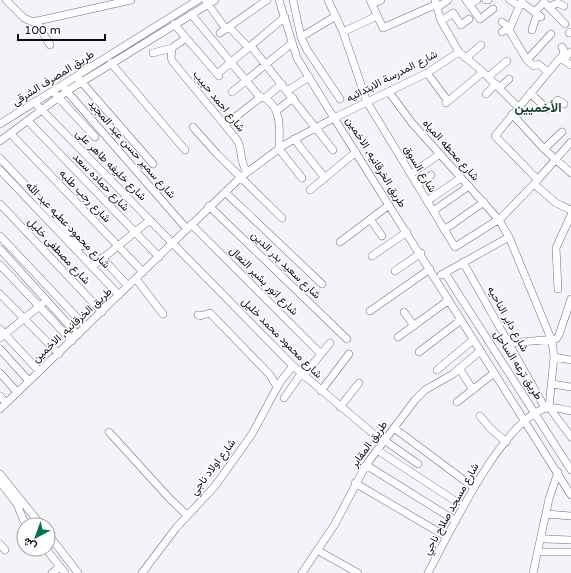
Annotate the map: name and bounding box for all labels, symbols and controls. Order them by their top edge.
scale bar [18,16,105,42]
text: 100 m [24,23,61,37]
street label: شارع المدرسة الابتدائيه [344,47,440,105]
street label: طريق المصرف الشرقى [10,48,96,108]
street label: شارع احمد حبيب [189,68,248,135]
street label: شارع سمير حسن عبد المجيد [85,97,179,202]
district label: الأخميين [514,100,562,116]
street label: طريق الخرقانيه, الاخمين [343,114,409,210]
street label: شارع محطه المياه [419,117,482,184]
street label: شارع خليفه طاهر على [72,127,149,204]
street label: شارع السوق [400,143,439,196]
street label: شارع حماده سعد [69,150,132,215]
street label: شارع رجب طلبه [56,167,114,226]
street label: شارع محمود عطيه عبد الله [22,179,113,272]
street label: شارع مصطفى خليل [24,215,93,288]
street label: شارع سعيد بدر الدين [248,228,324,302]
street label: شارع انور بشير النعال [226,244,301,319]
street label: شارع داير الناحيه [484,284,532,355]
street label: طريق الخرقانيه, الاخمين [29,285,115,365]
street label: شارع محمود محمد خليل [238,295,325,382]
street label: طريق ترعه الساحل [491,328,545,402]
street label: طريق المقابر [347,418,390,470]
street label: شارع اولاد ناجي [188,436,241,500]
street label: شارع مسجد صلاح ناجي [420,461,484,559]
north arrow [16,517,56,557]
text: ش [21,535,39,553]

